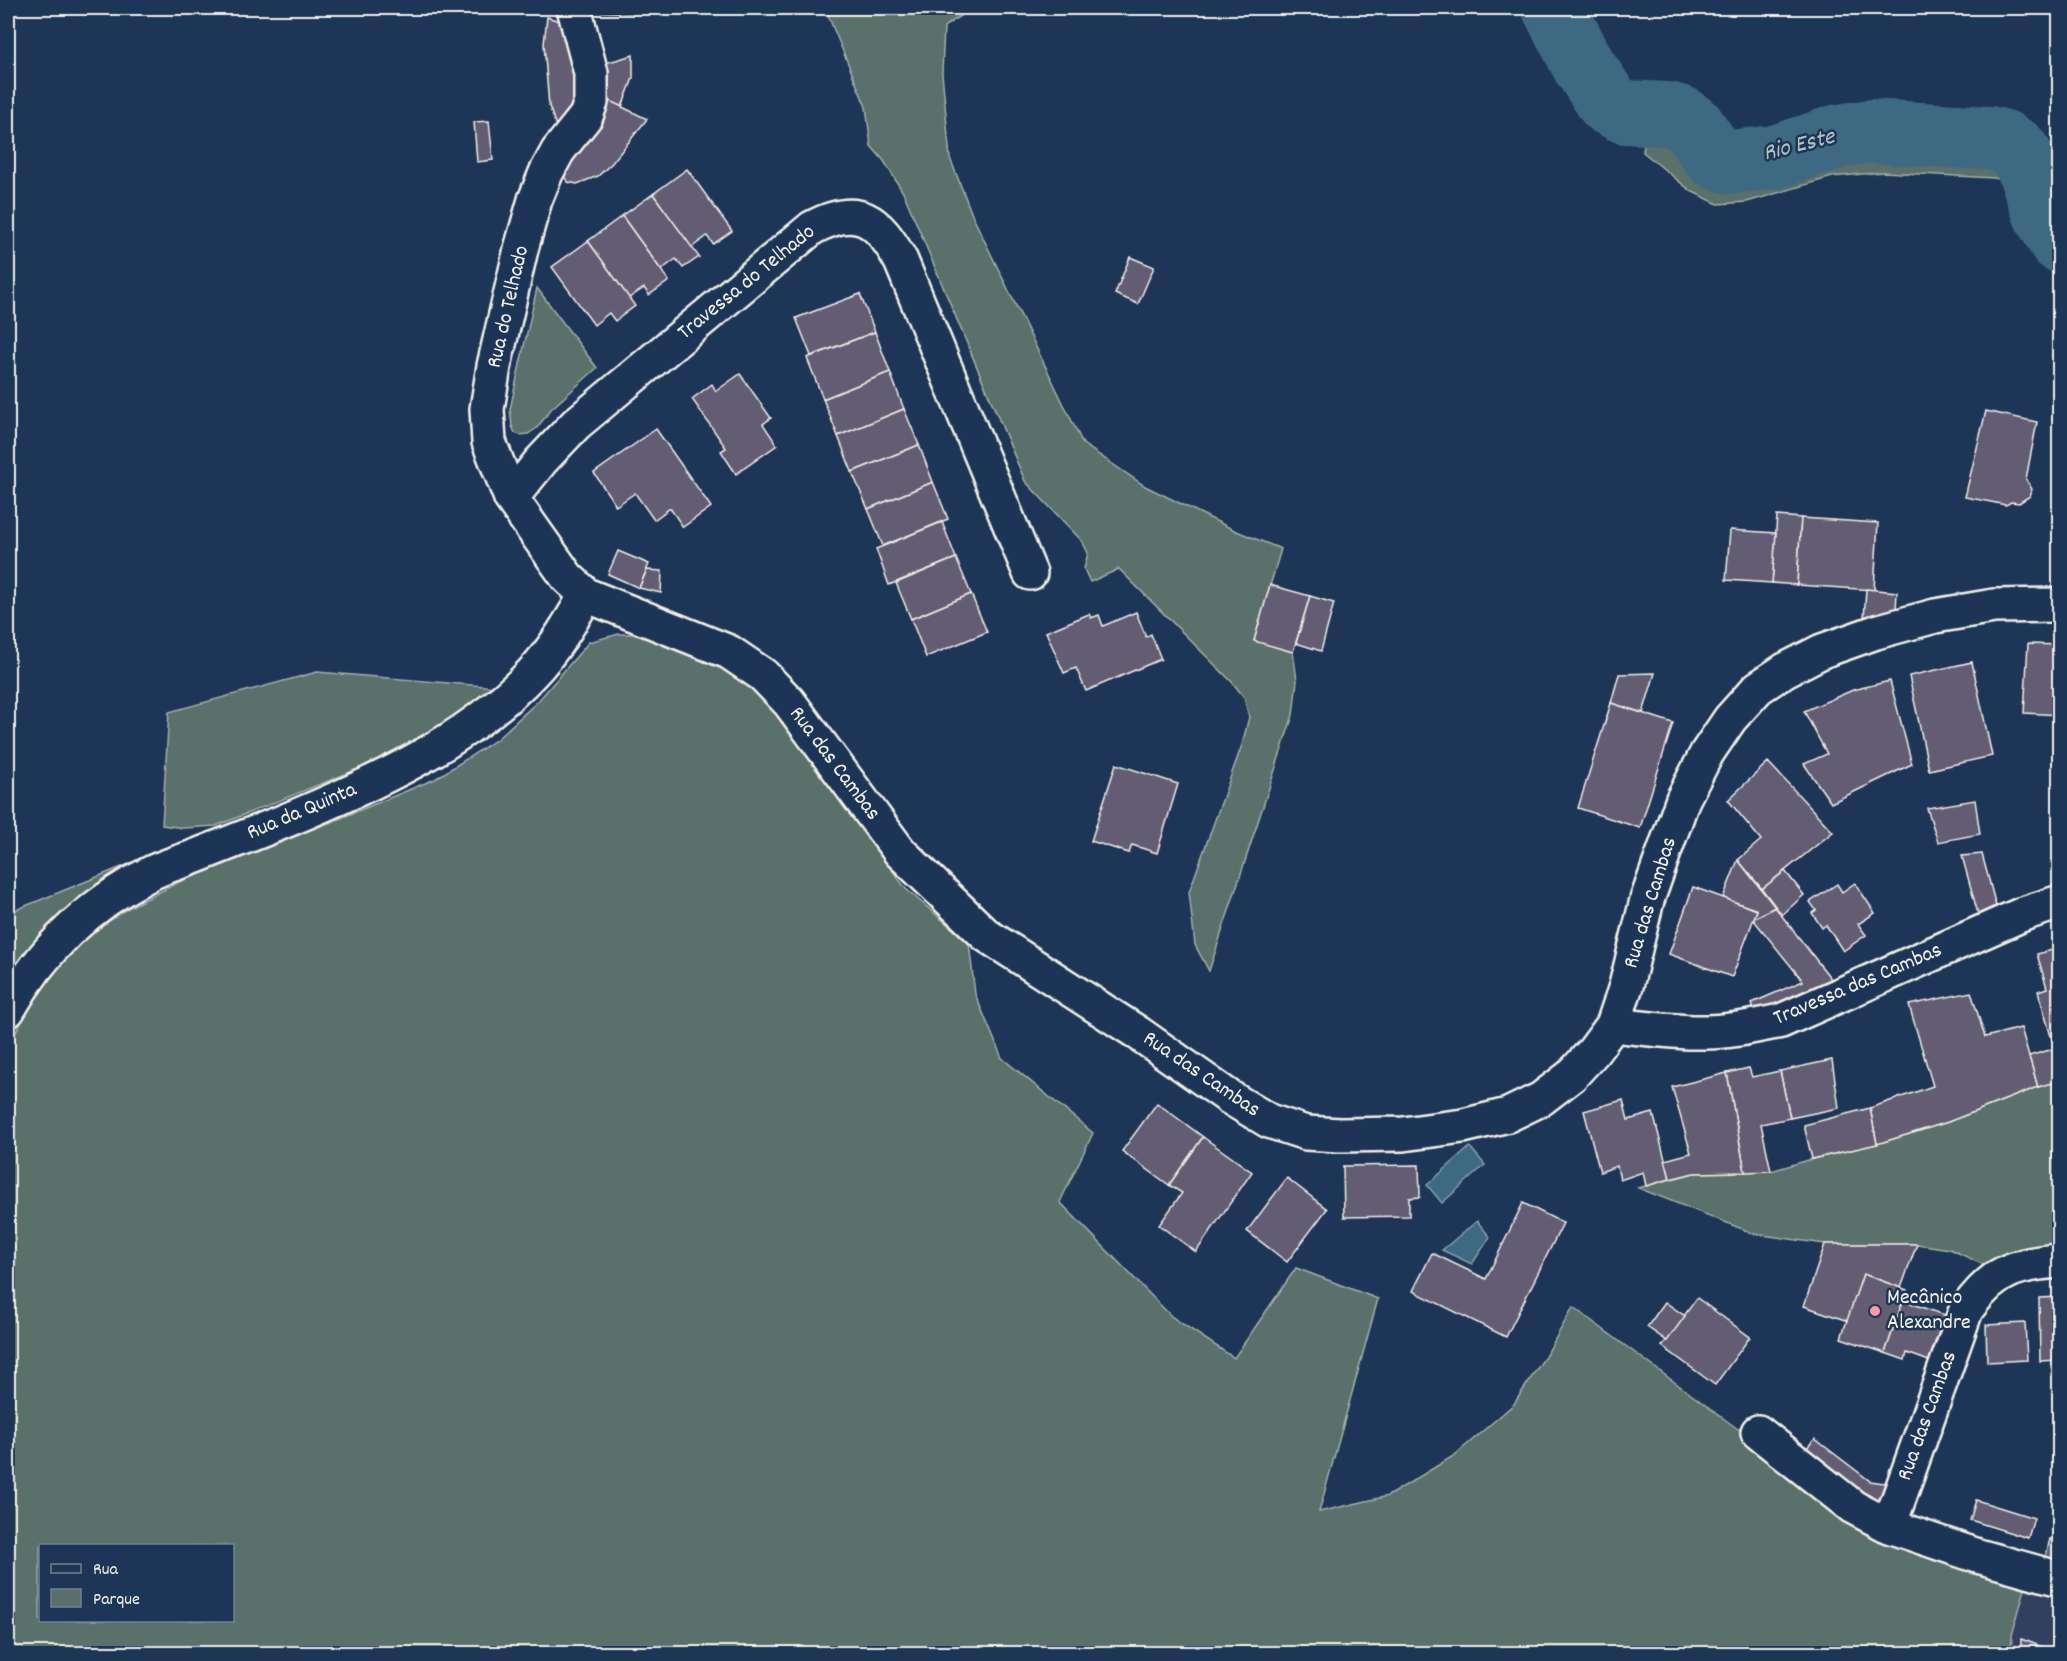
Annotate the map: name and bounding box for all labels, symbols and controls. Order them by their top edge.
water label: Rio Este [1760,120,1840,171]
street label: Travessa do Telhado [671,218,823,348]
street label: Rua do Telhado [480,243,538,371]
street label: Rua das Cambas [781,700,887,828]
street label: Rua da Quinta [242,775,362,849]
street label: Rua das Cambas [1616,833,1686,973]
street label: Travessa das Cambas [1769,935,1947,1035]
street label: Rua das Cambas [1136,1024,1266,1126]
place label: Mecânico Alexandre [1887,1283,1971,1339]
marker: Mecânico Alexandre [1868,1304,1882,1318]
street label: Rua das Cambas [1890,1347,1966,1485]
legend [39,1544,234,1622]
text: Rua [93,1558,119,1583]
text: Parque [93,1588,140,1613]

